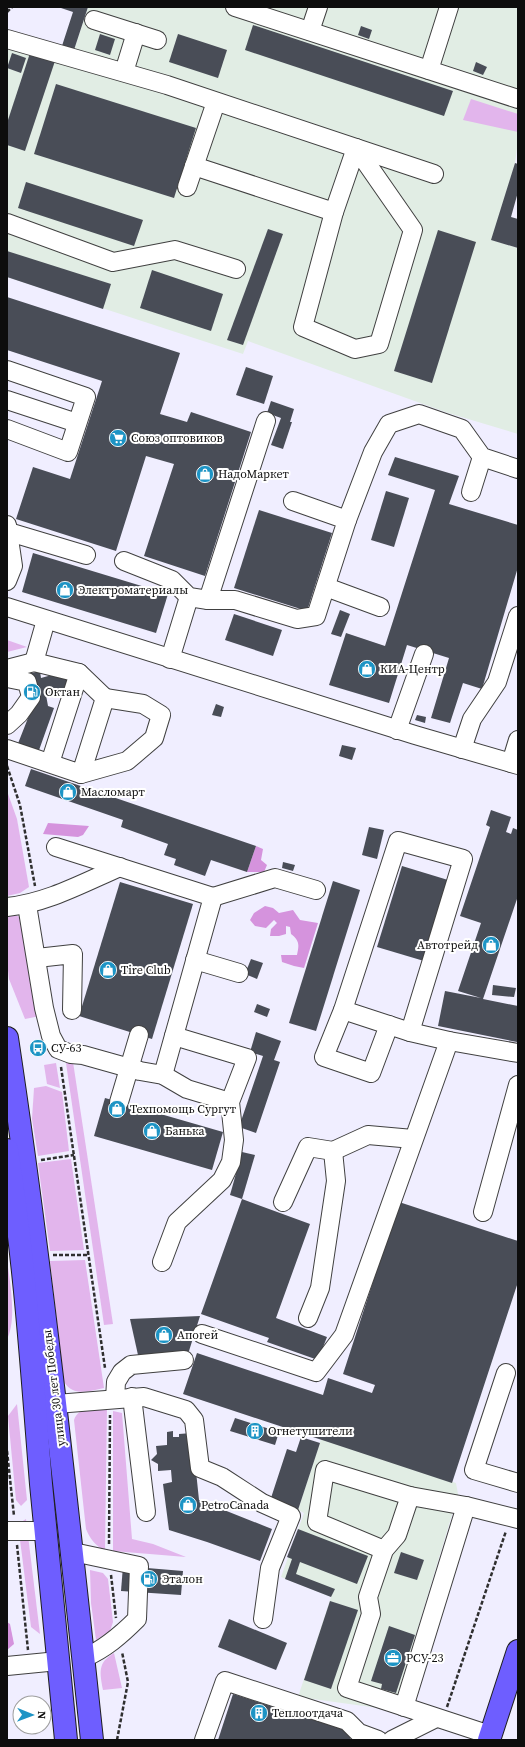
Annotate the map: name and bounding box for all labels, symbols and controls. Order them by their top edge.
supermarket icon: Союз оптовиков [108,428,128,448]
place label: Союз оптовиков [131,430,223,446]
shop icon: НадоМаркет [195,464,215,484]
place label: НадоМаркет [218,466,290,482]
shop icon: Электроматериалы [55,580,75,600]
place label: Электроматериалы [78,582,188,598]
shop icon: КИА-Центр [357,659,377,679]
place label: КИА-Центр [380,661,445,677]
fuel station icon: Октан [22,682,42,702]
place label: Октан [45,684,80,700]
shop icon: Масломарт [58,782,78,802]
place label: Масломарт [81,784,146,800]
shop icon: Автотрейд [481,935,501,955]
place label: Автотрейд [417,937,478,953]
shop icon: Tire Club [98,960,118,980]
place label: Tire Club [121,962,171,978]
bus stop icon: СУ-63 [28,1038,48,1058]
place label: СУ-63 [51,1040,82,1056]
shop icon: Техпомощь Сургут [107,1099,127,1119]
place label: Техпомощь Сургут [130,1101,237,1117]
shop icon: Банька [142,1121,162,1141]
place label: Банька [165,1123,206,1139]
shop icon: Апогей [154,1325,174,1345]
place label: Апогей [177,1327,218,1343]
street label: улица 30 лет Победы [39,1329,69,1447]
building icon: Огнетушители [245,1421,265,1441]
place label: Огнетушители [268,1423,353,1439]
shop icon: PetroCanada [178,1495,198,1515]
place label: PetroCanada [201,1497,270,1513]
fuel station icon: Эталон [139,1569,159,1589]
place label: Эталон [162,1571,203,1587]
office icon: РСУ-23 [383,1648,403,1668]
place label: РСУ-23 [406,1650,444,1666]
north arrow [12,1695,52,1735]
building icon: Теплоотдача [249,1703,269,1723]
place label: Теплоотдача [272,1705,344,1721]
text: N [34,1711,49,1719]

